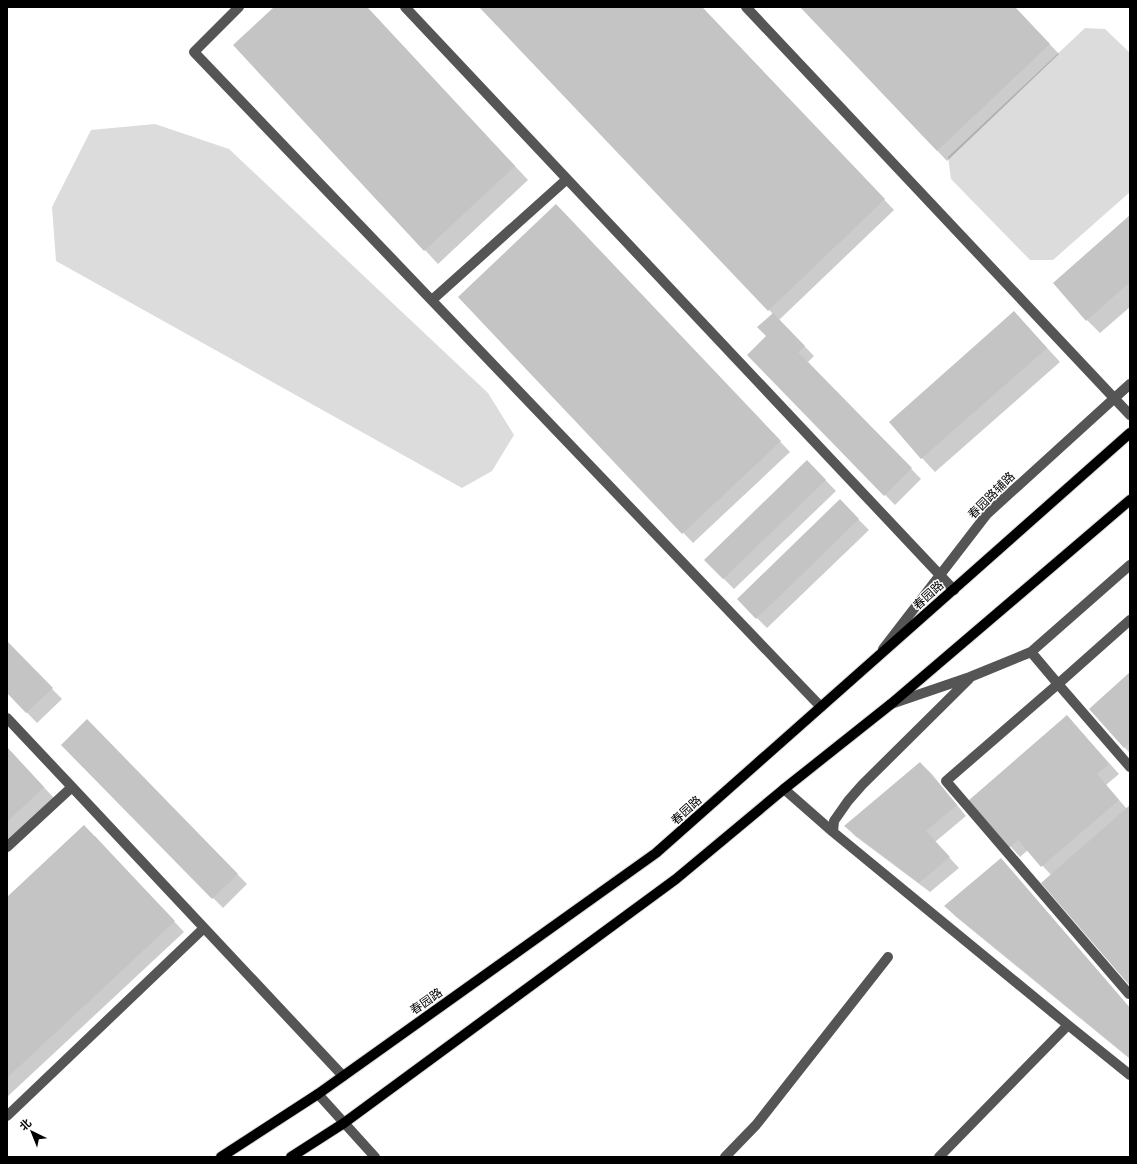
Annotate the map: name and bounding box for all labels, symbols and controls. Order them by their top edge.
street label: 春园路辅路 [964,468,1018,522]
street label: 春园路 [909,577,947,613]
street label: 春园路 [667,792,705,828]
street label: 春园路 [406,984,446,1018]
north arrow [12,1112,52,1152]
text: 北 [16,1115,34,1134]

